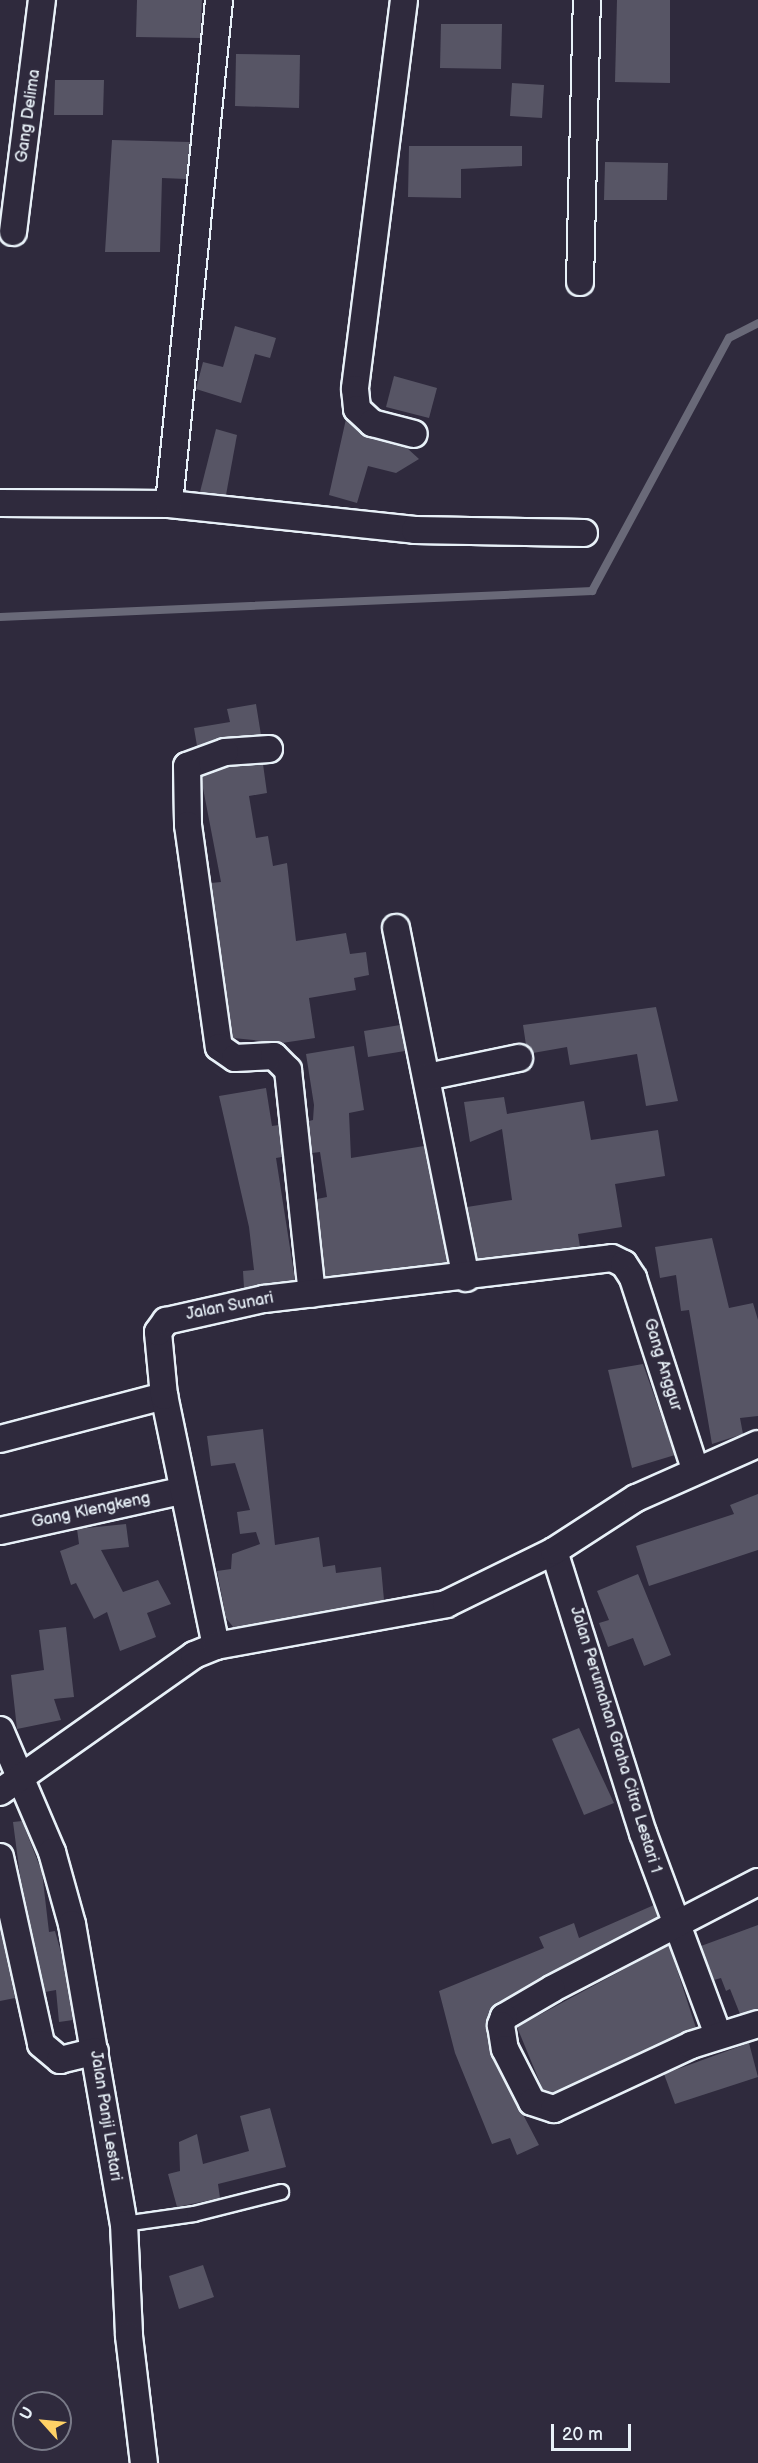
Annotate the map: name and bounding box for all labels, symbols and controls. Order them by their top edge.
street label: Gang Delima [13,68,45,164]
street label: Jalan Sunari [184,1289,276,1325]
street label: Gang Anggur [639,1316,685,1414]
street label: Gang Klengkeng [30,1489,152,1533]
street label: Jalan Perumahan Graha Citra Lestari 1 [565,1605,665,1875]
street label: Jalan Panji Lestari [85,2050,125,2182]
north arrow [12,2391,72,2451]
text: U [16,2404,38,2423]
scale bar [554,2412,634,2450]
text: 20 m [562,2424,603,2445]

